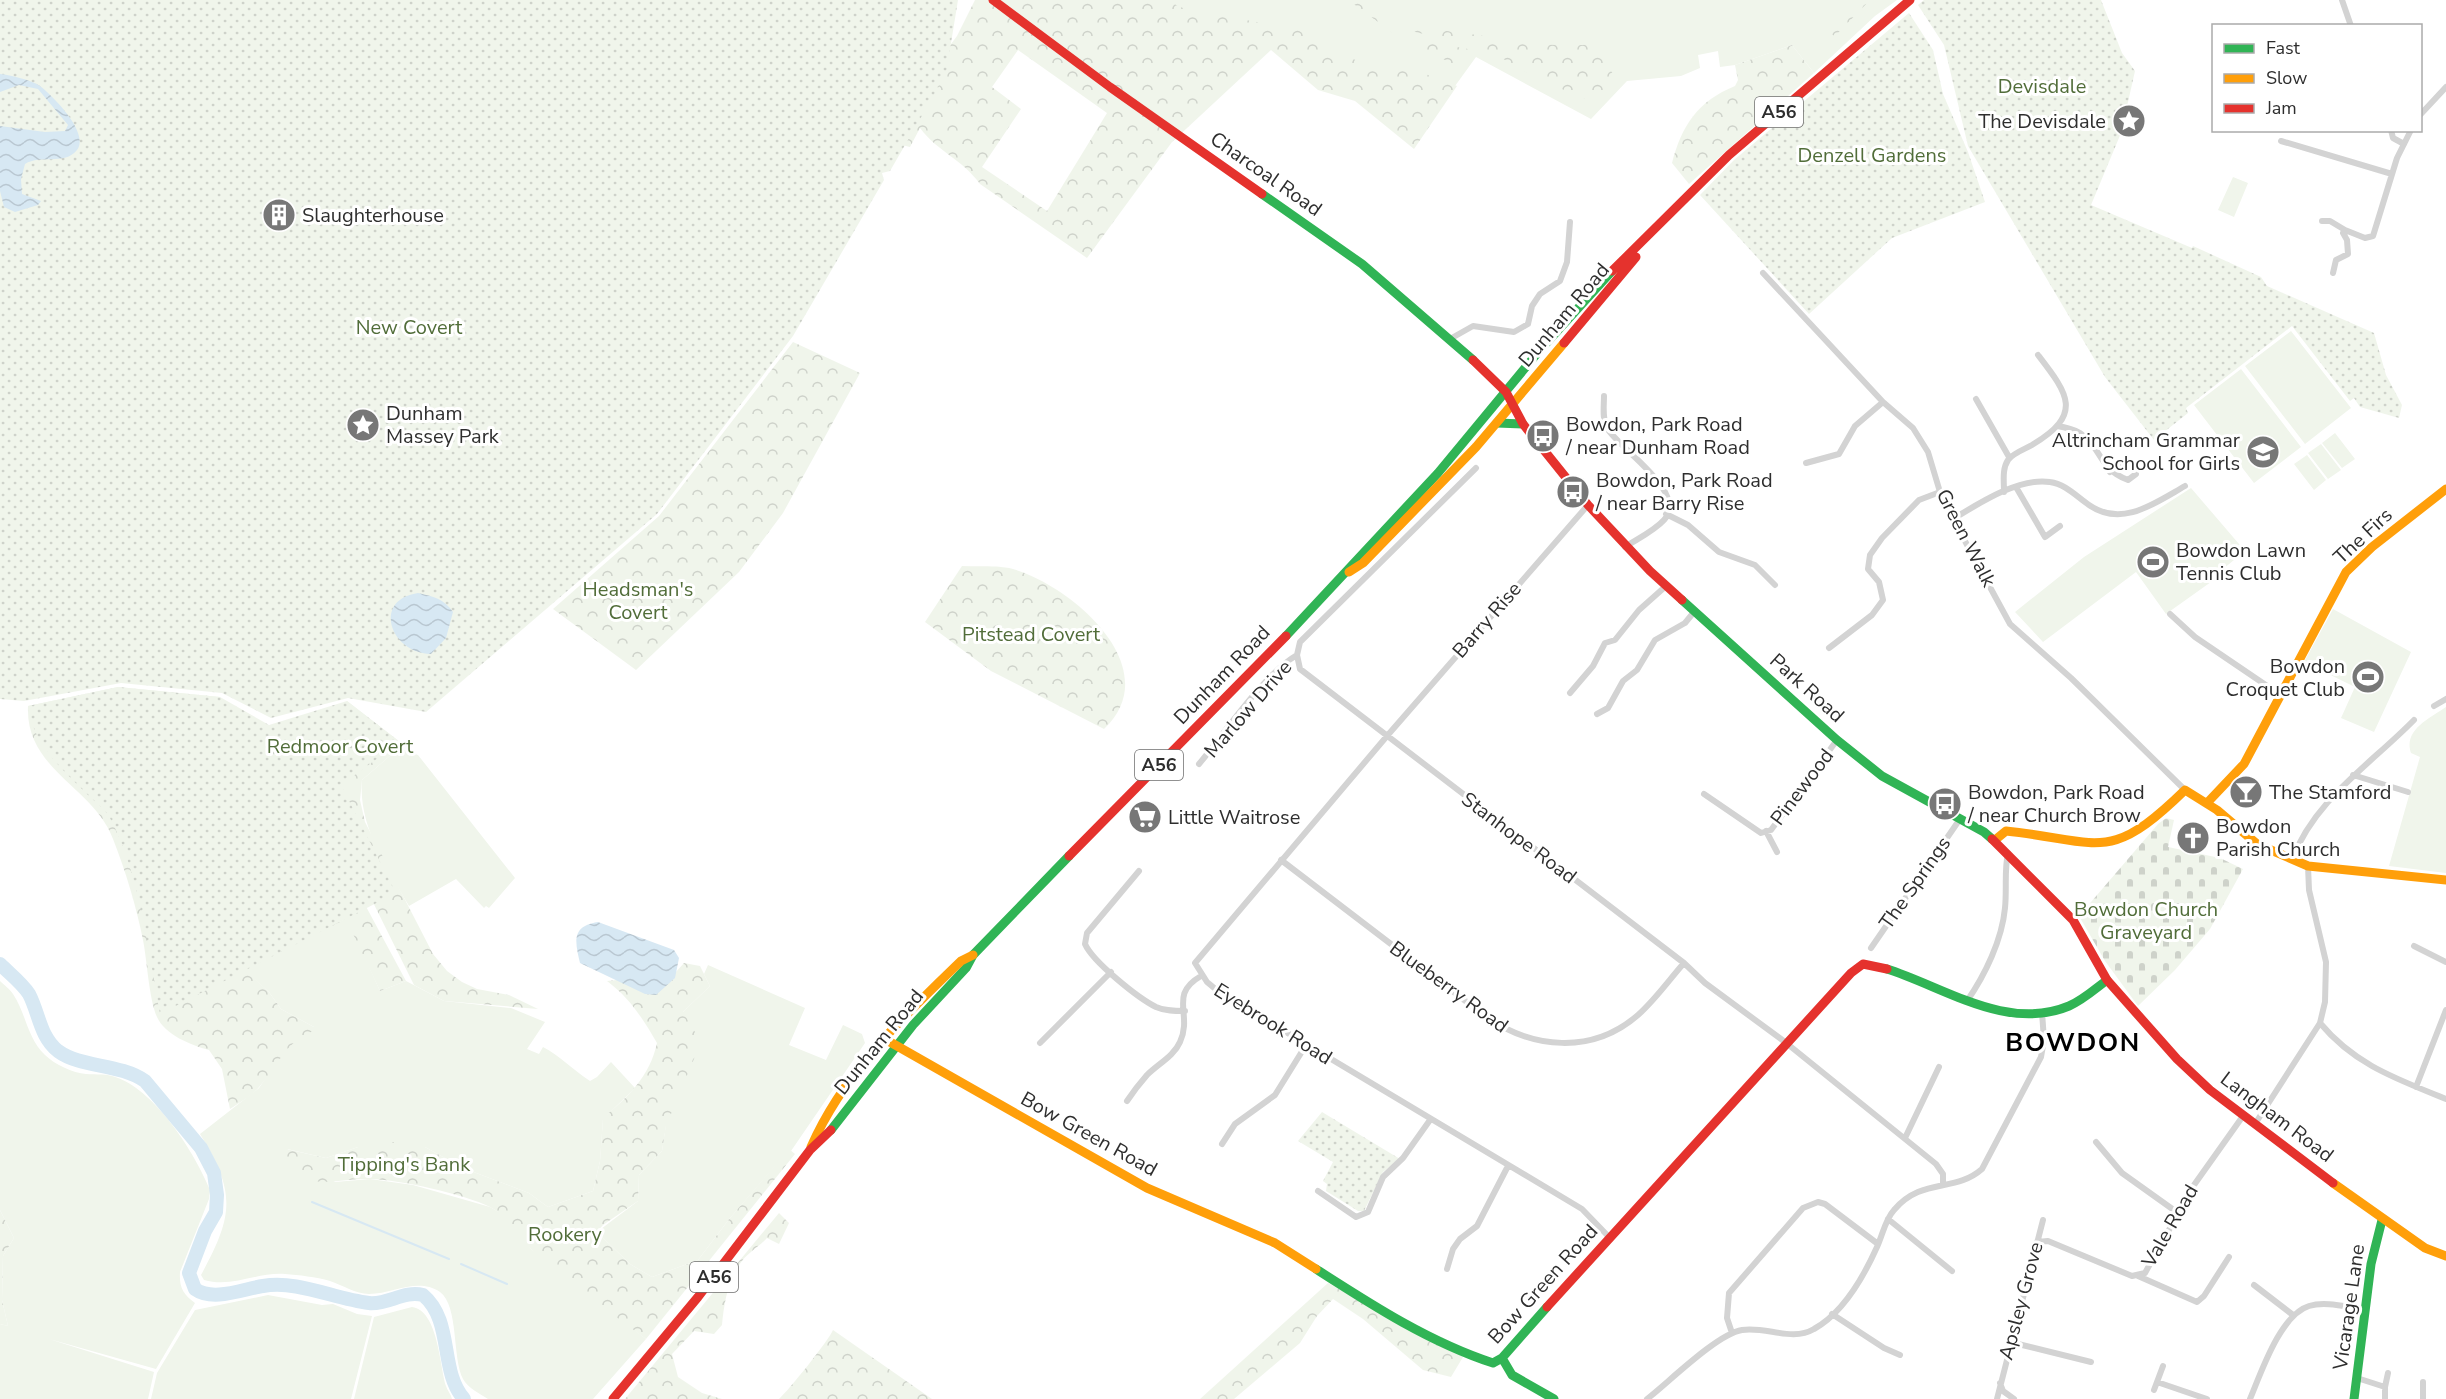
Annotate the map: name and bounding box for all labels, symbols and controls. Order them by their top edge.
legend [2212,24,2422,132]
text: Fast [2266,36,2301,60]
text: Slow [2266,66,2307,90]
park label: Devisdale [1998,73,2086,100]
text: Jam [2265,96,2297,120]
road number: A56 [1755,97,1803,127]
place icon: The Devisdale [2111,103,2147,139]
place label: The Devisdale [1978,108,2106,135]
street label: Charcoal Road [1205,125,1327,223]
park label: Denzell Gardens [1798,142,1946,169]
building icon: Slaughterhouse [261,197,297,233]
place label: Slaughterhouse [302,202,444,229]
street label: Dunham Road [1512,257,1616,373]
park label: New Covert [356,314,463,341]
place label: Dunham Massey Park [386,400,500,450]
place icon: Dunham Massey Park [345,407,381,443]
place label: Bowdon, Park Road / near Dunham Road [1565,411,1750,461]
bus stop icon: Bowdon, Park Road / near Dunham Road [1525,418,1561,454]
place label: Altrincham Grammar School for Girls [2052,427,2240,477]
school or university icon: Altrincham Grammar School for Girls [2245,434,2281,470]
place label: Bowdon, Park Road / near Barry Rise [1595,467,1773,517]
bus stop icon: Bowdon, Park Road / near Barry Rise [1555,474,1591,510]
street label: Green Walk [1930,484,2003,593]
street label: The Firs [2328,502,2398,570]
place label: Bowdon Lawn Tennis Club [2176,537,2306,587]
sports icon: Bowdon Lawn Tennis Club [2135,544,2171,580]
park label: Headsman's Covert [583,576,693,626]
street label: Barry Rise [1446,576,1528,664]
street label: Dunham Road [1168,620,1276,730]
park label: Pitstead Covert [962,621,1101,648]
street label: Park Road [1764,647,1850,729]
place label: Bowdon Croquet Club [2225,653,2345,703]
street label: Marlow Drive [1198,654,1298,764]
sports icon: Bowdon Croquet Club [2350,659,2386,695]
park label: Redmoor Covert [267,733,414,760]
street label: Pinewood [1764,743,1840,831]
road number: A56 [1135,750,1183,780]
bar icon: The Stamford [2228,774,2264,810]
place label: Bowdon, Park Road / near Church Brow [1967,779,2145,829]
place label: The Stamford [2269,779,2391,806]
street label: Stanhope Road [1456,786,1582,890]
bus stop icon: Bowdon, Park Road / near Church Brow [1927,786,1963,822]
supermarket icon: Little Waitrose [1127,799,1163,835]
place label: Little Waitrose [1168,804,1300,831]
place label: Bowdon Parish Church [2216,813,2340,863]
church icon: Bowdon Parish Church [2175,820,2211,856]
street label: The Springs [1873,831,1957,935]
park label: Bowdon Church Graveyard [2074,896,2218,946]
street label: Blueberry Road [1384,935,1514,1039]
street label: Eyebrook Road [1209,977,1337,1071]
street label: Dunham Road [828,984,930,1100]
district label: BOWDON [2005,1025,2141,1060]
street label: Langham Road [2215,1066,2339,1168]
street label: Bow Green Road [1016,1085,1162,1183]
park label: Tipping's Bank [338,1151,471,1178]
street label: Vale Road [2135,1180,2205,1273]
street label: Bow Green Road [1482,1218,1604,1350]
park label: Rookery [528,1221,603,1248]
street label: Apsley Grove [1992,1239,2050,1363]
street label: Vicarage Lane [2327,1242,2371,1373]
road number: A56 [690,1262,738,1292]

